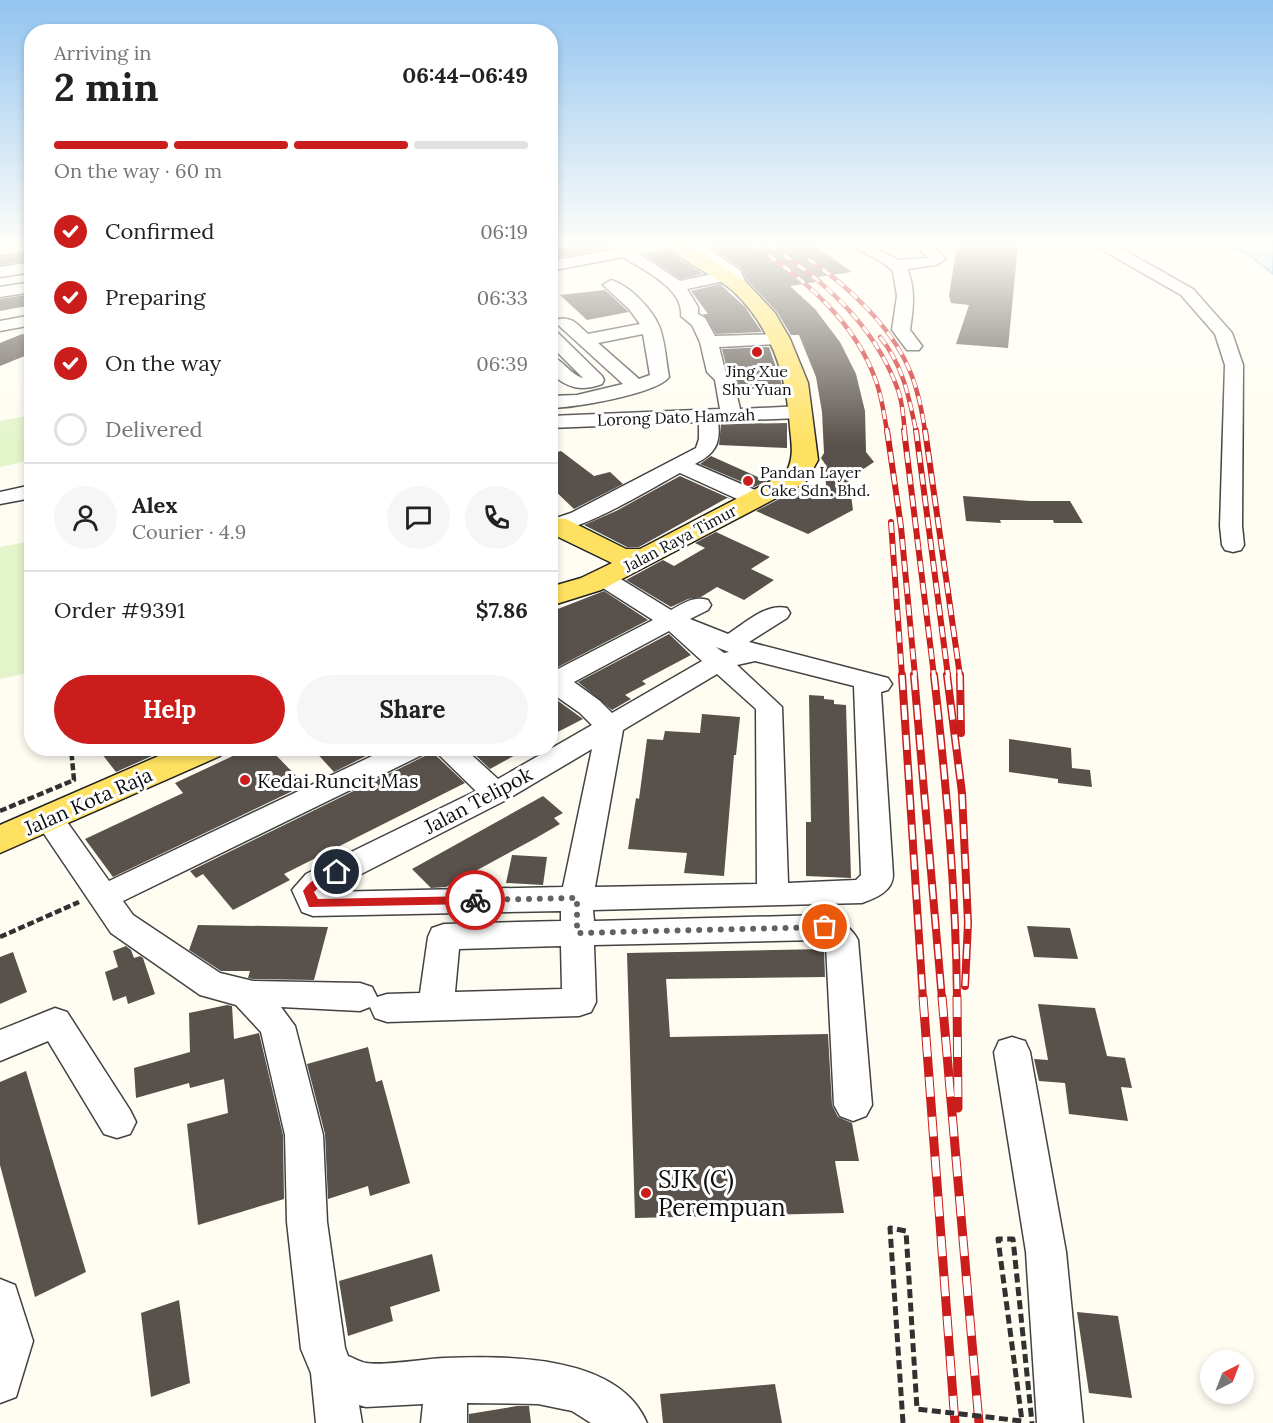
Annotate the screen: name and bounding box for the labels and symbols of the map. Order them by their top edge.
marker: Jing Xue Shu Yuan [750,345,764,359]
place label: Jing Xue Shu Yuan [722,361,792,399]
street label: Lorong Dato Hamzah [597,404,756,430]
place label: Pandan Layer Cake Sdn. Bhd. [760,462,870,500]
marker: Pandan Layer Cake Sdn. Bhd. [741,474,755,488]
street label: Jalan Raya Timur [619,500,740,577]
street label: Jalan Telipok [419,761,537,839]
street label: Jalan Kota Raja [19,762,156,841]
place label: Kedai Runcit Mas [257,768,418,793]
marker: Kedai Runcit Mas [238,773,252,787]
pin [311,846,362,897]
courier [445,870,505,930]
pin [799,901,850,952]
place label: SJK (C) Perempuan [658,1164,786,1223]
marker: SJK (C) Perempuan [639,1186,653,1200]
north arrow [1200,1350,1254,1404]

